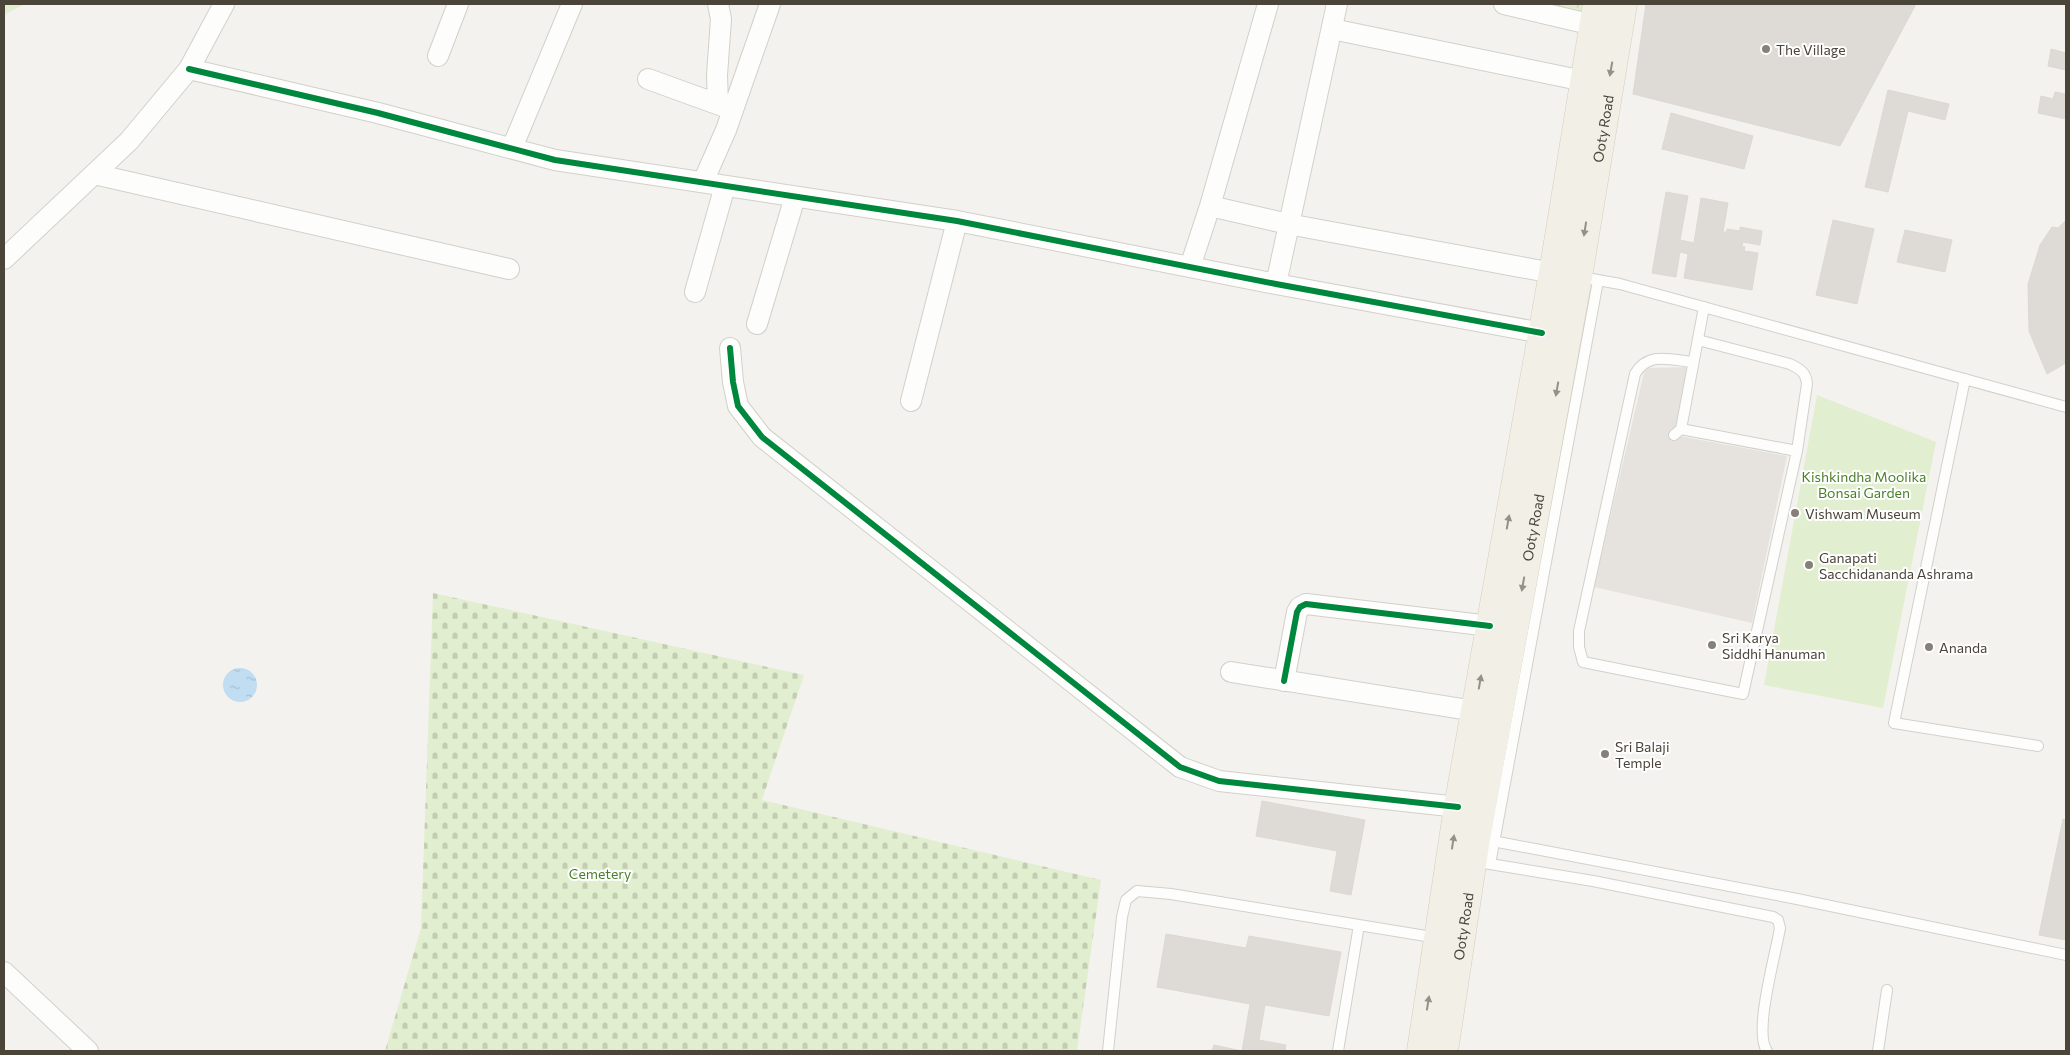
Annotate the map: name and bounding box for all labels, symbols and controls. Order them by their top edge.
place label: The Village [1776,41,1846,58]
marker: The Village [1760,43,1772,55]
one-way arrow [1607,61,1615,77]
street label: Ooty Road [1589,94,1616,164]
one-way arrow [1581,222,1589,238]
one-way arrow [1553,382,1561,398]
park label: Kishkindha Moolika Bonsai Garden [1802,468,1926,501]
street label: Ooty Road [1518,492,1547,563]
place label: Vishwam Museum [1805,505,1921,522]
marker: Vishwam Museum [1789,507,1801,519]
one-way arrow [1505,514,1513,530]
place label: Ganapati Sacchidananda Ashrama [1819,549,1973,582]
marker: Ganapati Sacchidananda Ashrama [1803,559,1815,571]
one-way arrow [1518,576,1526,592]
place label: Sri Karya Siddhi Hanuman [1722,629,1826,662]
marker: Sri Karya Siddhi Hanuman [1706,639,1718,651]
place label: Ananda [1939,639,1987,656]
marker: Ananda [1923,641,1935,653]
one-way arrow [1476,674,1484,690]
place label: Sri Balaji Temple [1615,738,1670,771]
marker: Sri Balaji Temple [1599,748,1611,760]
one-way arrow [1449,834,1457,850]
park label: Cemetery [569,865,631,882]
street label: Ooty Road [1449,891,1476,961]
one-way arrow [1425,995,1433,1011]

